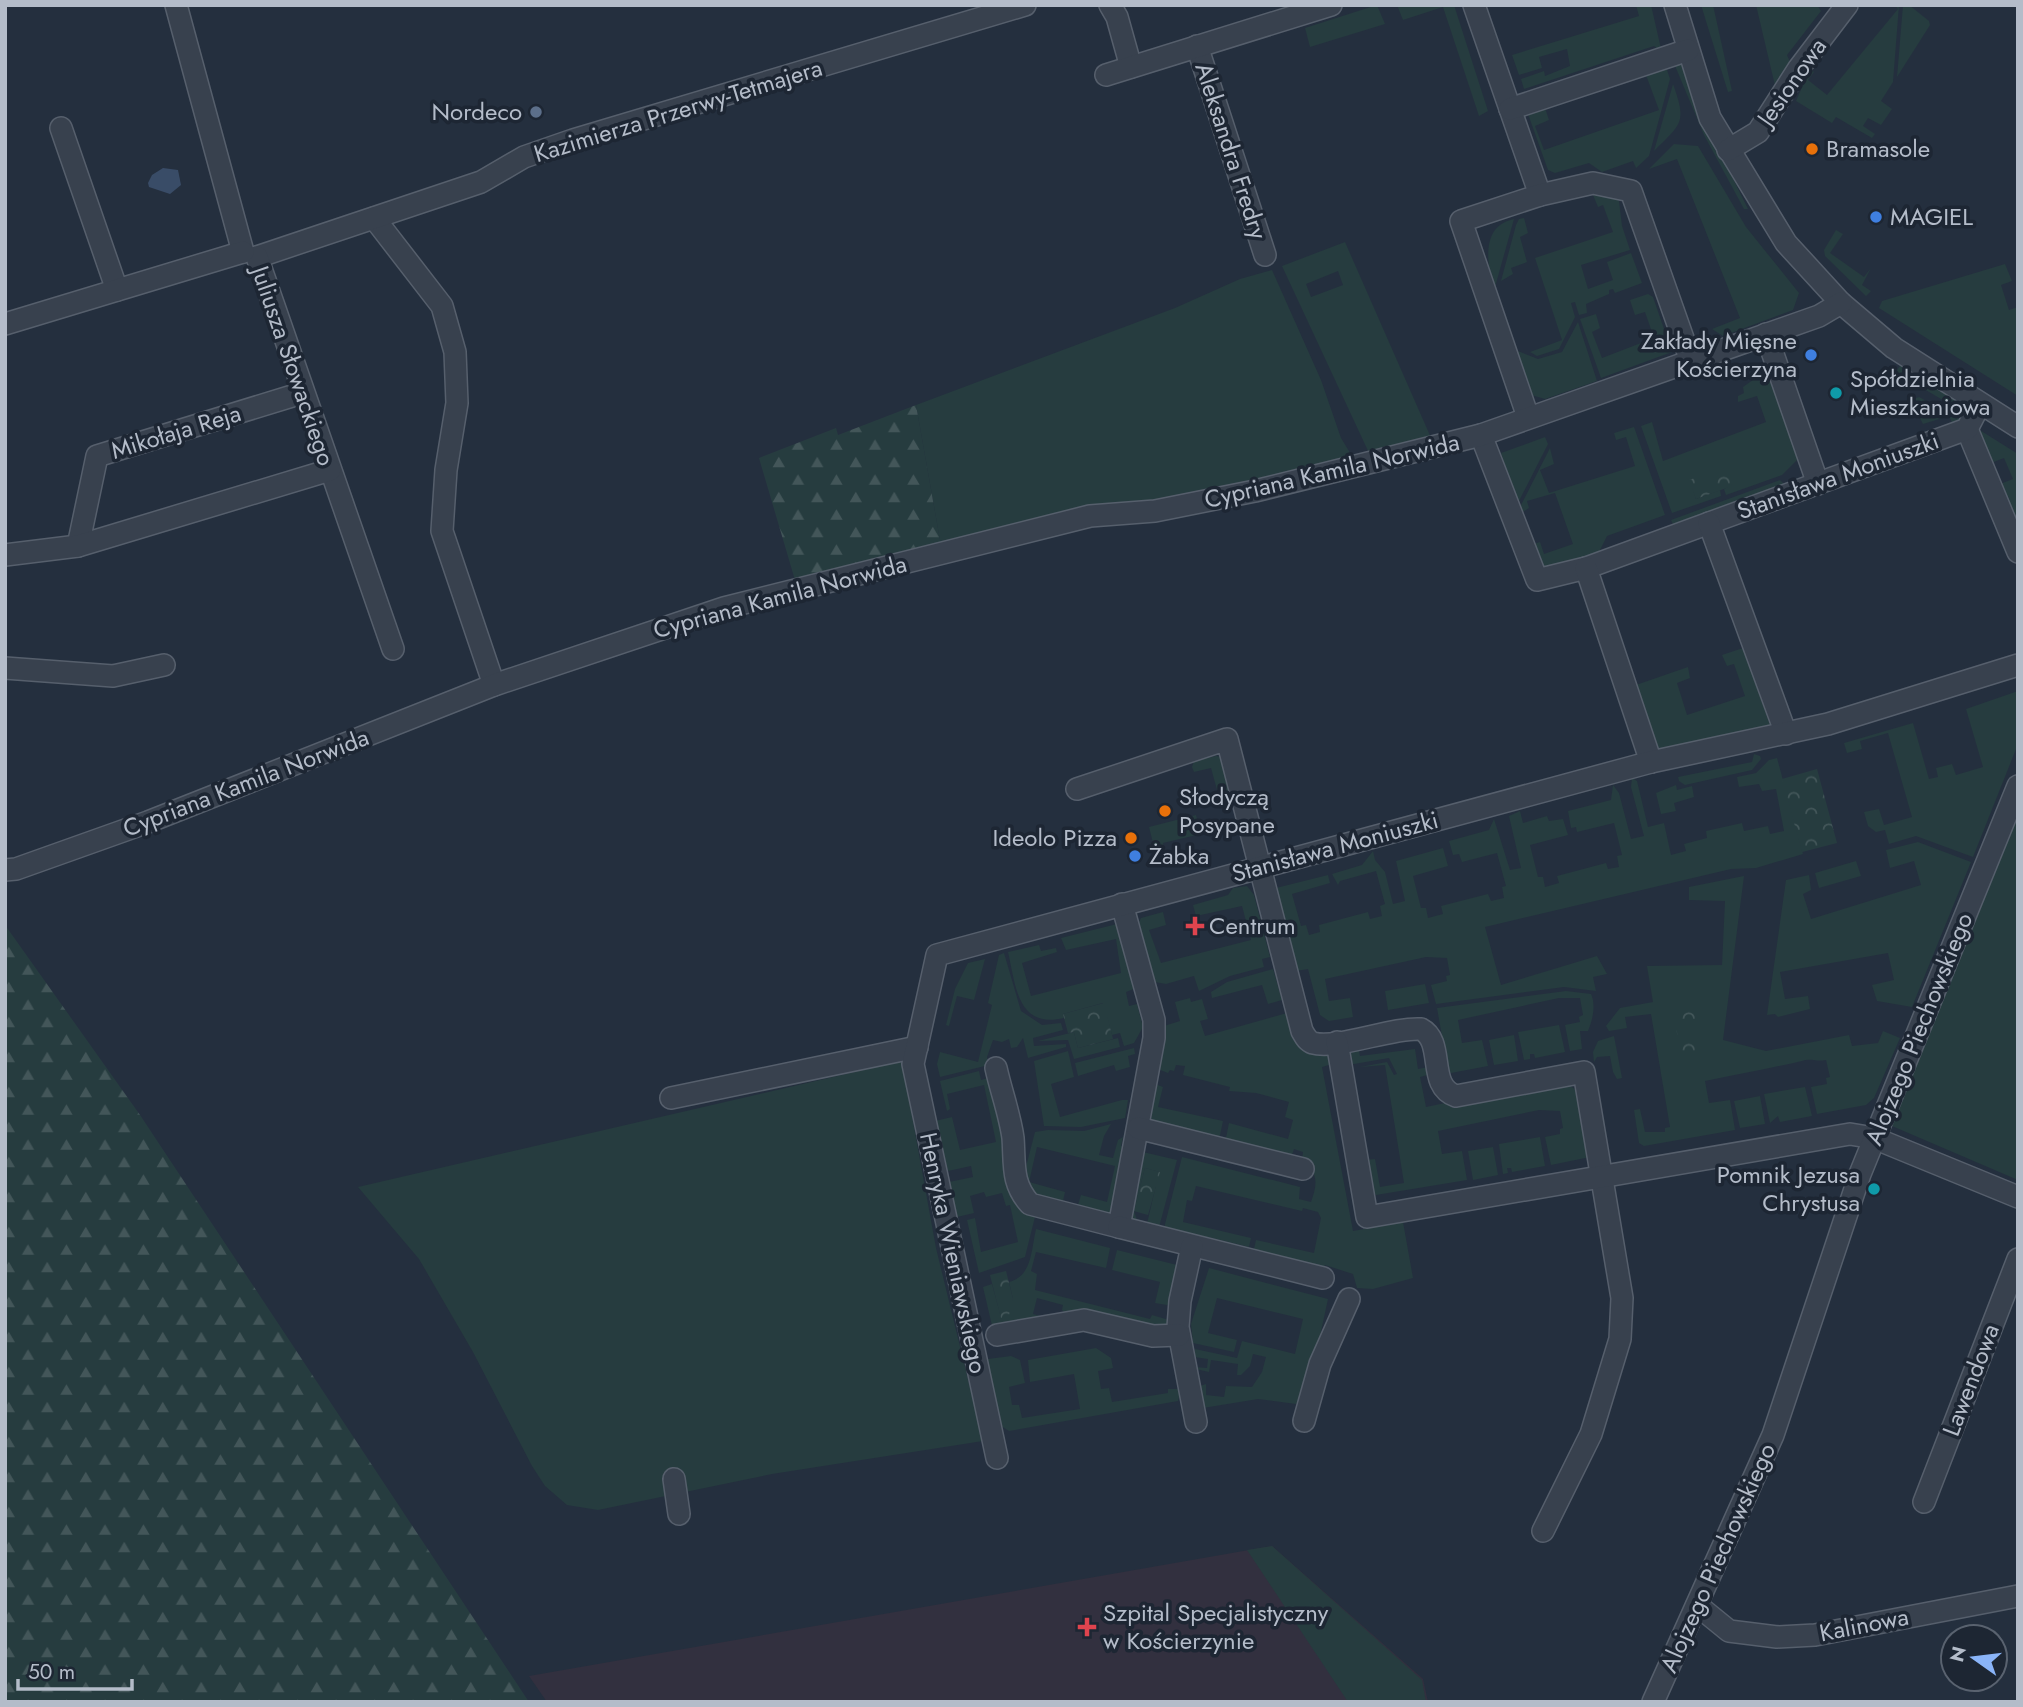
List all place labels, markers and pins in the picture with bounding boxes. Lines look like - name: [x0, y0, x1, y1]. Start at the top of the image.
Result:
- place label: Nordeco: [431, 94, 522, 129]
- marker: Nordeco: [528, 104, 544, 120]
- place label: Bramasole: [1826, 131, 1930, 166]
- marker: Bramasole: [1804, 141, 1820, 157]
- place label: MAGIEL: [1890, 199, 1973, 234]
- marker: MAGIEL: [1868, 209, 1884, 225]
- place label: Zakłady Mięsne Kościerzyna: [1641, 323, 1797, 386]
- marker: Zakłady Mięsne Kościerzyna: [1803, 347, 1819, 363]
- place label: Spółdzielnia Mieszkaniowa: [1850, 361, 1990, 424]
- marker: Spółdzielnia Mieszkaniowa: [1828, 385, 1844, 401]
- place label: Słodyczą Posypane: [1179, 779, 1275, 842]
- marker: Słodyczą Posypane: [1157, 803, 1173, 819]
- place label: Ideolo Pizza: [992, 820, 1117, 855]
- marker: Ideolo Pizza: [1123, 830, 1139, 846]
- place label: Żabka: [1149, 838, 1209, 873]
- marker: Żabka: [1127, 848, 1143, 864]
- place label: Centrum: [1209, 908, 1296, 943]
- marker: Centrum: [1187, 918, 1203, 934]
- place label: Pomnik Jezusa Chrystusa: [1717, 1157, 1860, 1220]
- marker: Pomnik Jezusa Chrystusa: [1866, 1181, 1882, 1197]
- place label: Szpital Specjalistyczny w Kościerzynie: [1103, 1595, 1329, 1658]
- marker: Szpital Specjalistyczny w Kościerzynie: [1077, 1617, 1097, 1637]

